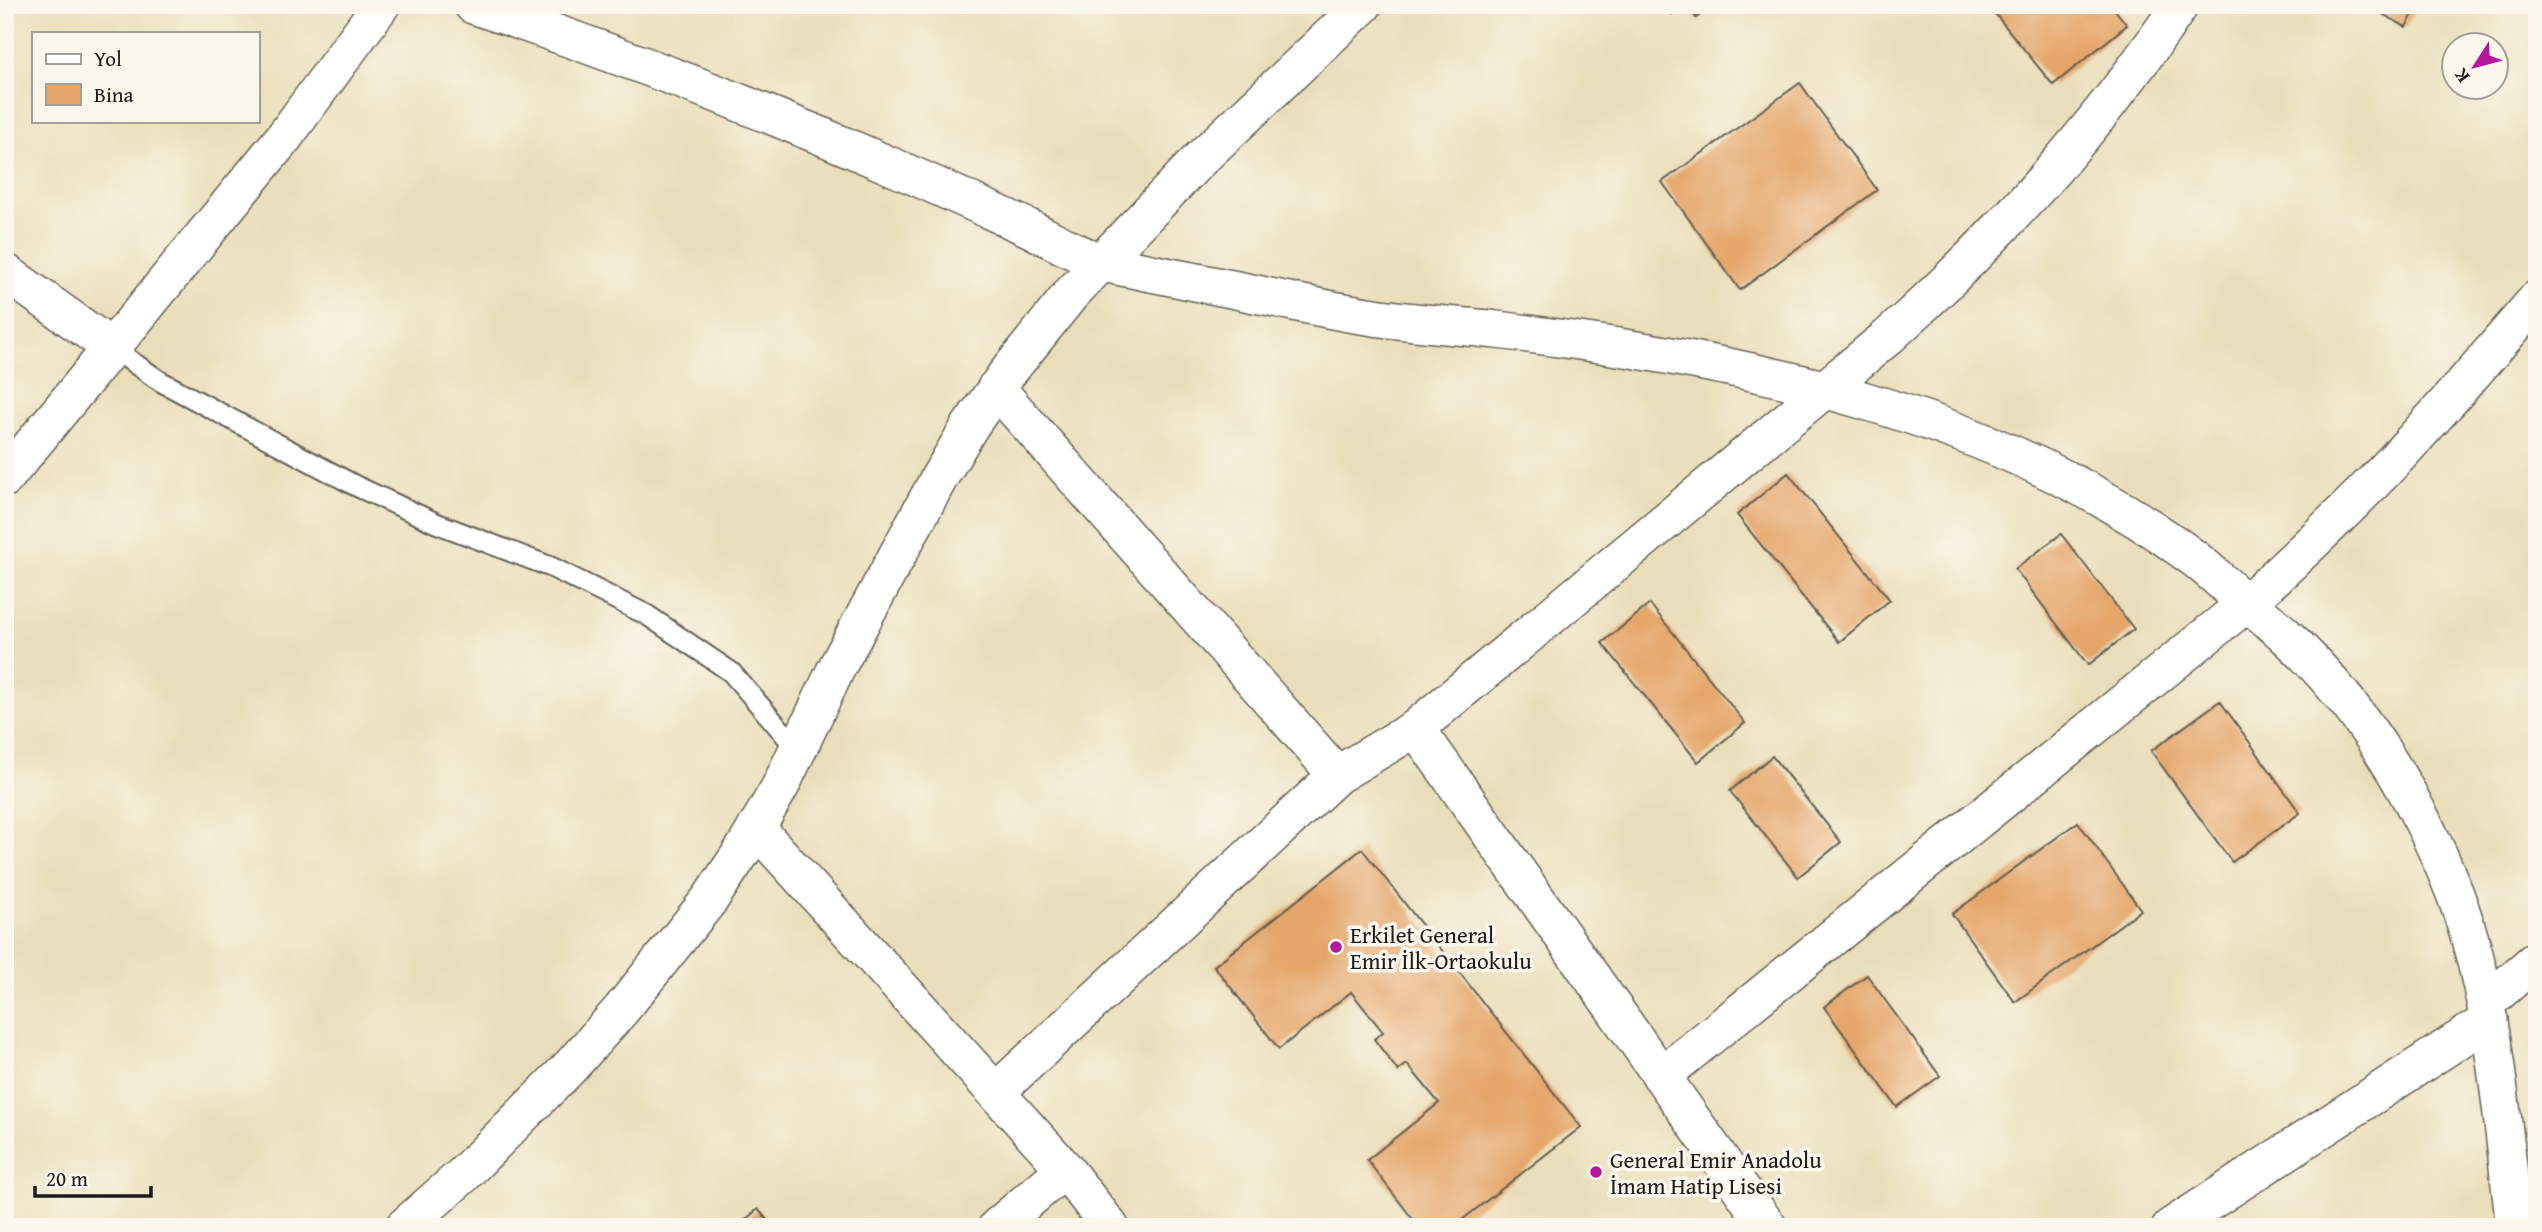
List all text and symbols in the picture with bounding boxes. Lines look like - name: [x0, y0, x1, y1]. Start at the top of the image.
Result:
- legend: [32, 32, 259, 122]
- north arrow: [2440, 32, 2510, 102]
- text: Yol: [94, 43, 122, 74]
- text: K: [2446, 63, 2476, 89]
- text: Bina: [94, 79, 134, 110]
- place label: Erkilet General Emir İlk-Ortaokulu: [1350, 918, 1532, 977]
- marker: Erkilet General Emir İlk-Ortaokulu: [1328, 939, 1344, 955]
- place label: General Emir Anadolu İmam Hatip Lisesi: [1610, 1143, 1822, 1202]
- scale bar: [35, 1155, 150, 1199]
- text: 20 m: [46, 1163, 88, 1194]
- marker: General Emir Anadolu İmam Hatip Lisesi: [1588, 1164, 1604, 1180]

